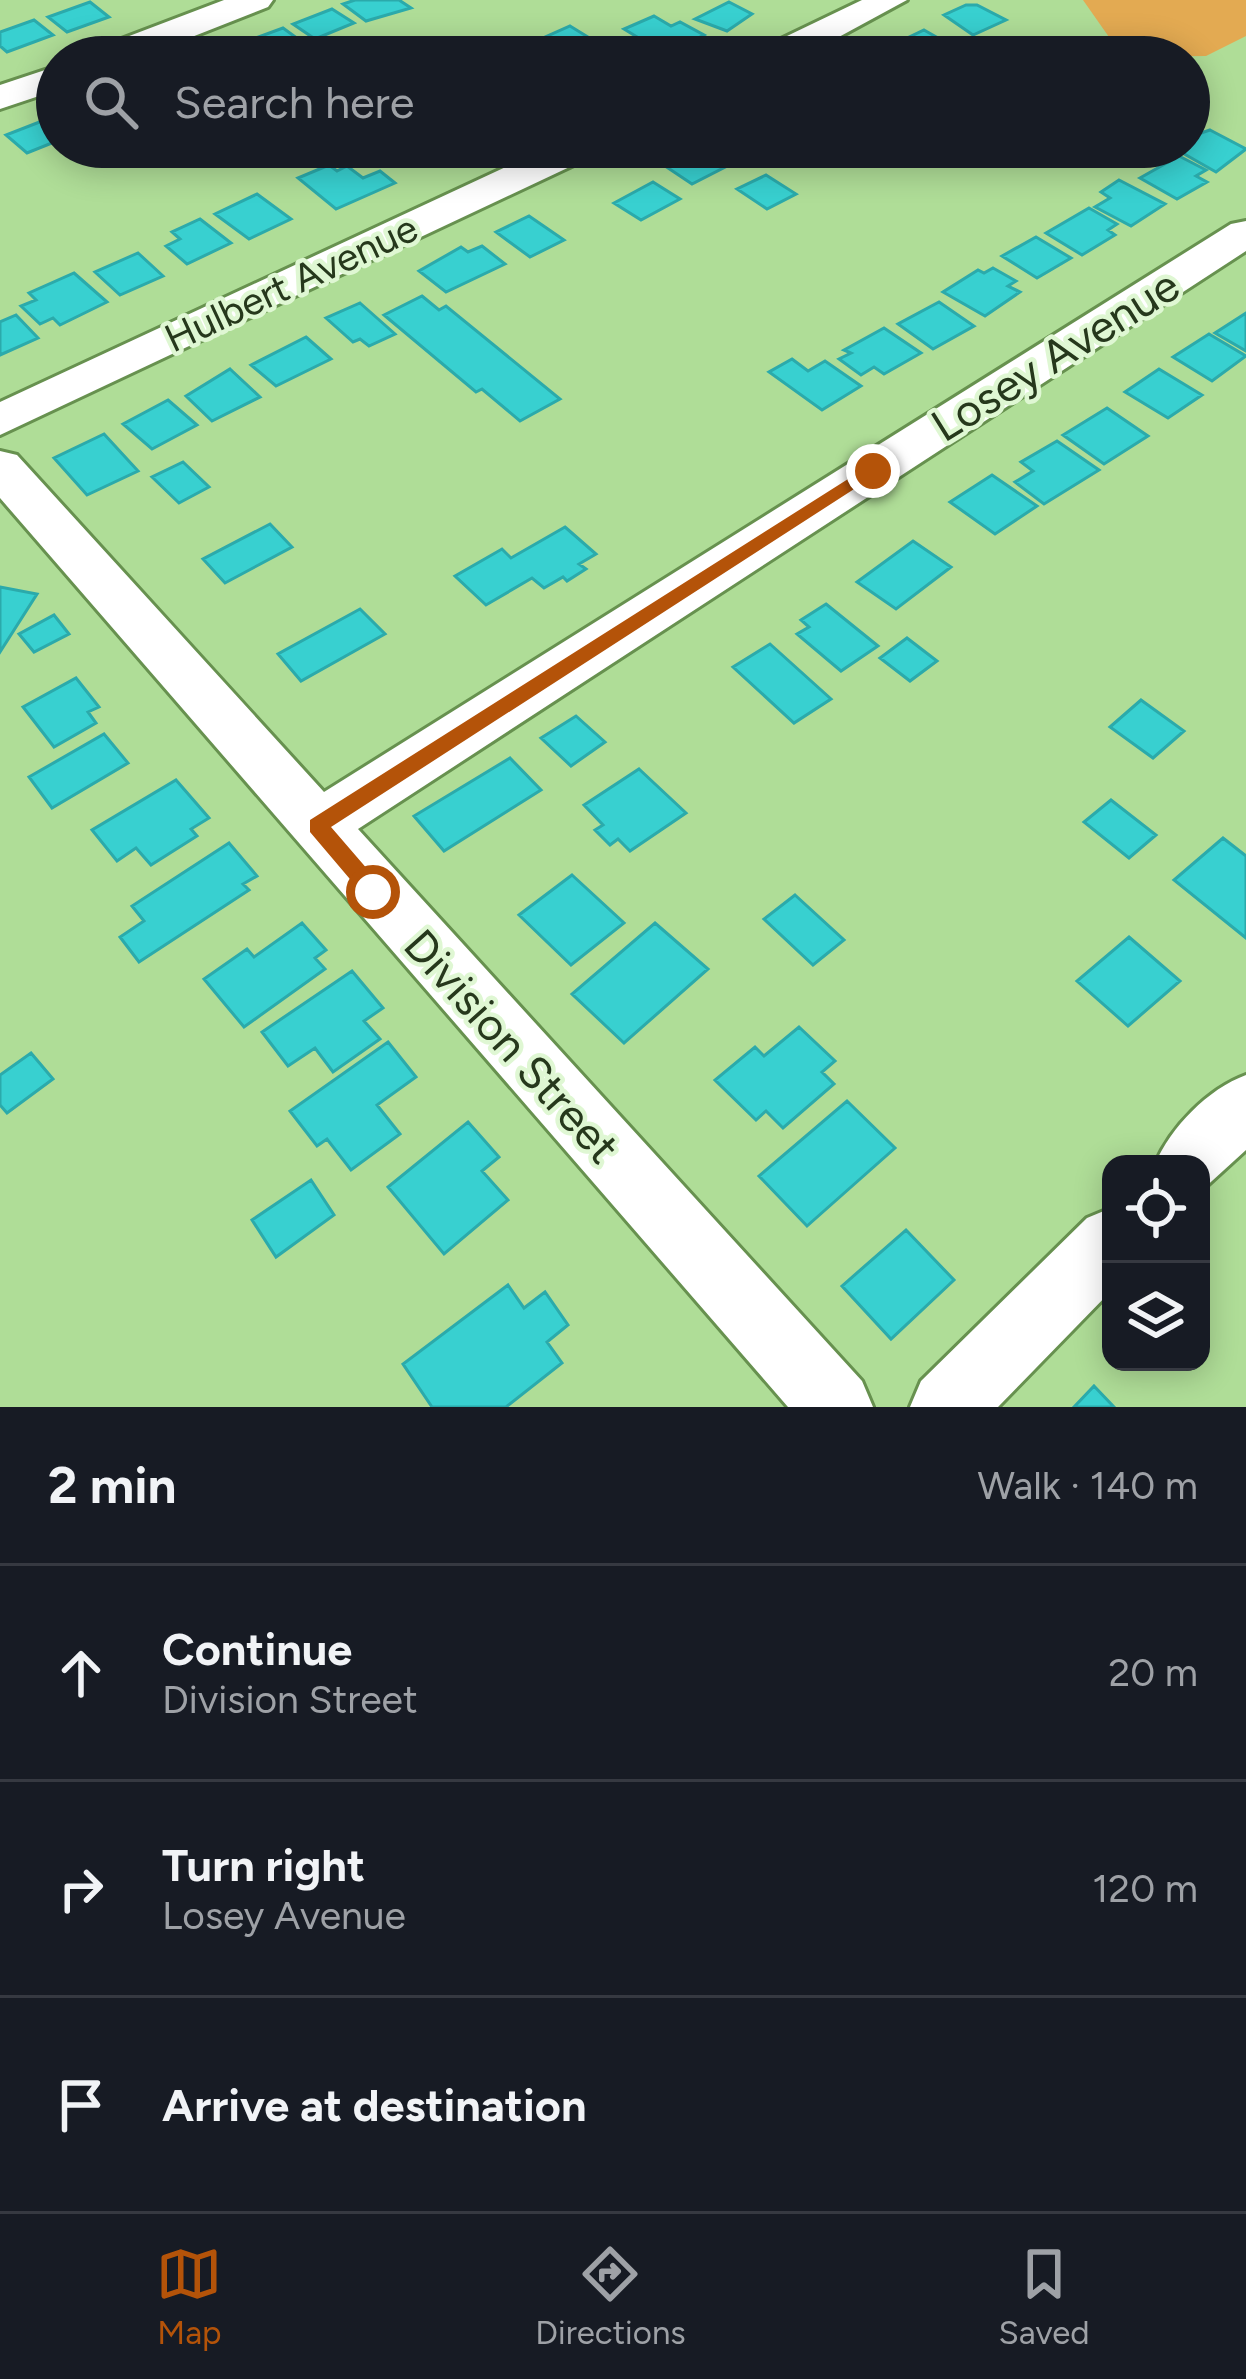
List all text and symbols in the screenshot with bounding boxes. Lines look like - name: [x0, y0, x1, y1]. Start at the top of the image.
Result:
- search box: [36, 36, 1210, 168]
- icon: search: [78, 69, 144, 135]
- text: Search here: [174, 75, 414, 129]
- street label: Hulbert Avenue: [157, 204, 425, 362]
- street label: Losey Avenue: [921, 258, 1189, 452]
- route end: [846, 444, 900, 498]
- route start: [346, 865, 400, 919]
- street label: Division Street: [393, 918, 631, 1174]
- map controls: [1102, 1155, 1210, 1371]
- button: locate: [1102, 1155, 1210, 1263]
- button: layers: [1102, 1263, 1210, 1371]
- text: 2 min: [48, 1455, 176, 1516]
- text: Walk · 140 m: [977, 1462, 1198, 1509]
- text: Continue: [162, 1622, 352, 1676]
- icon: ahead: [48, 1640, 114, 1706]
- text: 20 m: [1108, 1649, 1198, 1696]
- text: Division Street: [162, 1676, 418, 1723]
- text: Turn right: [162, 1838, 365, 1892]
- icon: right: [48, 1856, 114, 1922]
- text: 120 m: [1092, 1865, 1198, 1912]
- text: Losey Avenue: [162, 1892, 406, 1939]
- icon: arrive: [48, 2072, 114, 2138]
- text: Arrive at destination: [162, 2078, 586, 2132]
- tab: Map: [156, 2241, 222, 2352]
- tab: Directions: [535, 2241, 686, 2352]
- tab: Saved: [999, 2241, 1090, 2352]

